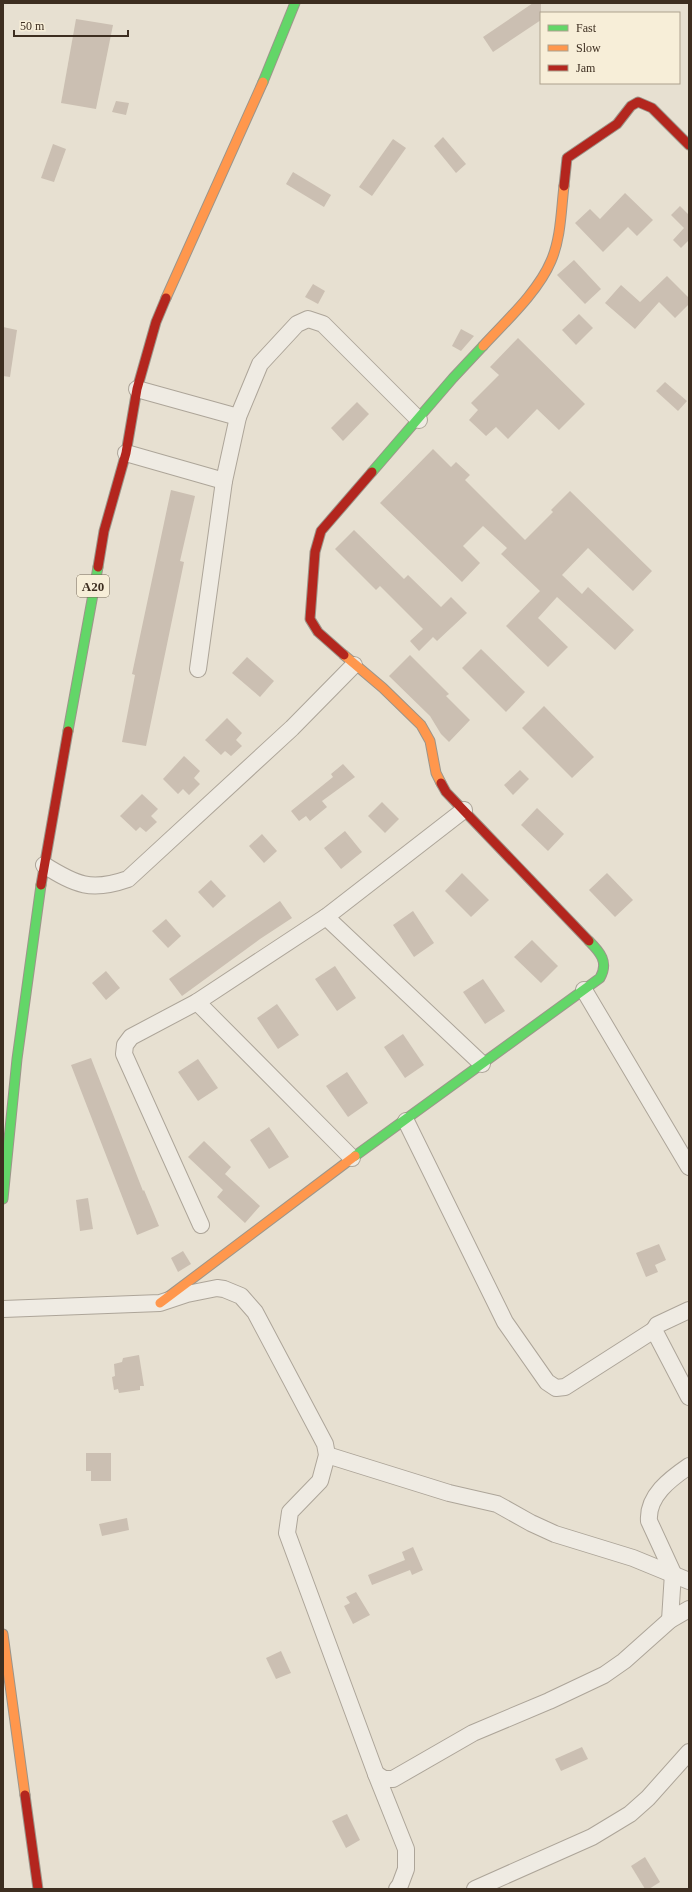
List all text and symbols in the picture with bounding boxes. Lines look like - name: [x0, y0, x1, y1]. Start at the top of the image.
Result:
- scale bar: [14, 12, 128, 38]
- legend: [540, 12, 680, 84]
- text: 50 m: [20, 19, 45, 33]
- text: Fast: [576, 21, 597, 35]
- text: Slow: [576, 41, 601, 55]
- text: Jam: [576, 61, 596, 75]
- road number: A20: [77, 575, 109, 597]

